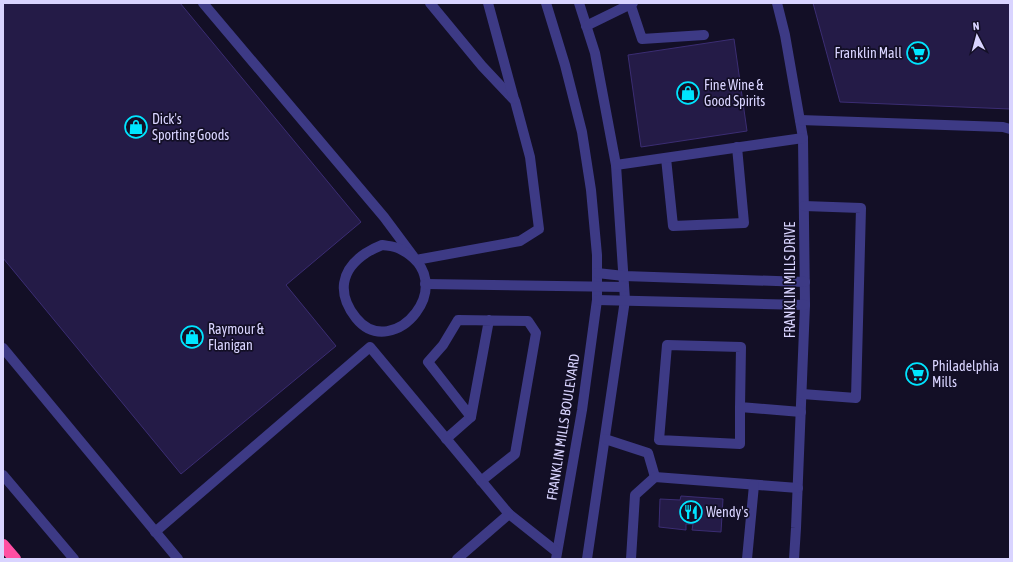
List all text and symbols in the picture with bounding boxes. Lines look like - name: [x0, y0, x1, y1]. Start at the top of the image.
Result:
- north arrow: [957, 16, 997, 56]
- text: N: [972, 20, 980, 32]
- supermarket icon: Franklin Mall: [905, 40, 931, 66]
- place label: Franklin Mall: [834, 45, 902, 61]
- place label: Fine Wine & Good Spirits: [704, 77, 765, 109]
- shop icon: Fine Wine & Good Spirits: [675, 80, 701, 106]
- place label: Dick's Sporting Goods: [152, 111, 229, 143]
- shop icon: Dick's Sporting Goods: [123, 114, 149, 140]
- street label: FRANKLIN MILLS DRIVE: [782, 222, 798, 338]
- place label: Raymour & Flanigan: [208, 321, 265, 353]
- shop icon: Raymour & Flanigan: [179, 324, 205, 350]
- street label: FRANKLIN MILLS BOULEVARD: [544, 352, 583, 501]
- place label: Philadelphia Mills: [932, 358, 999, 390]
- supermarket icon: Philadelphia Mills: [904, 361, 930, 387]
- restaurant icon: Wendy's: [678, 499, 704, 525]
- place label: Wendy's: [706, 504, 749, 520]

